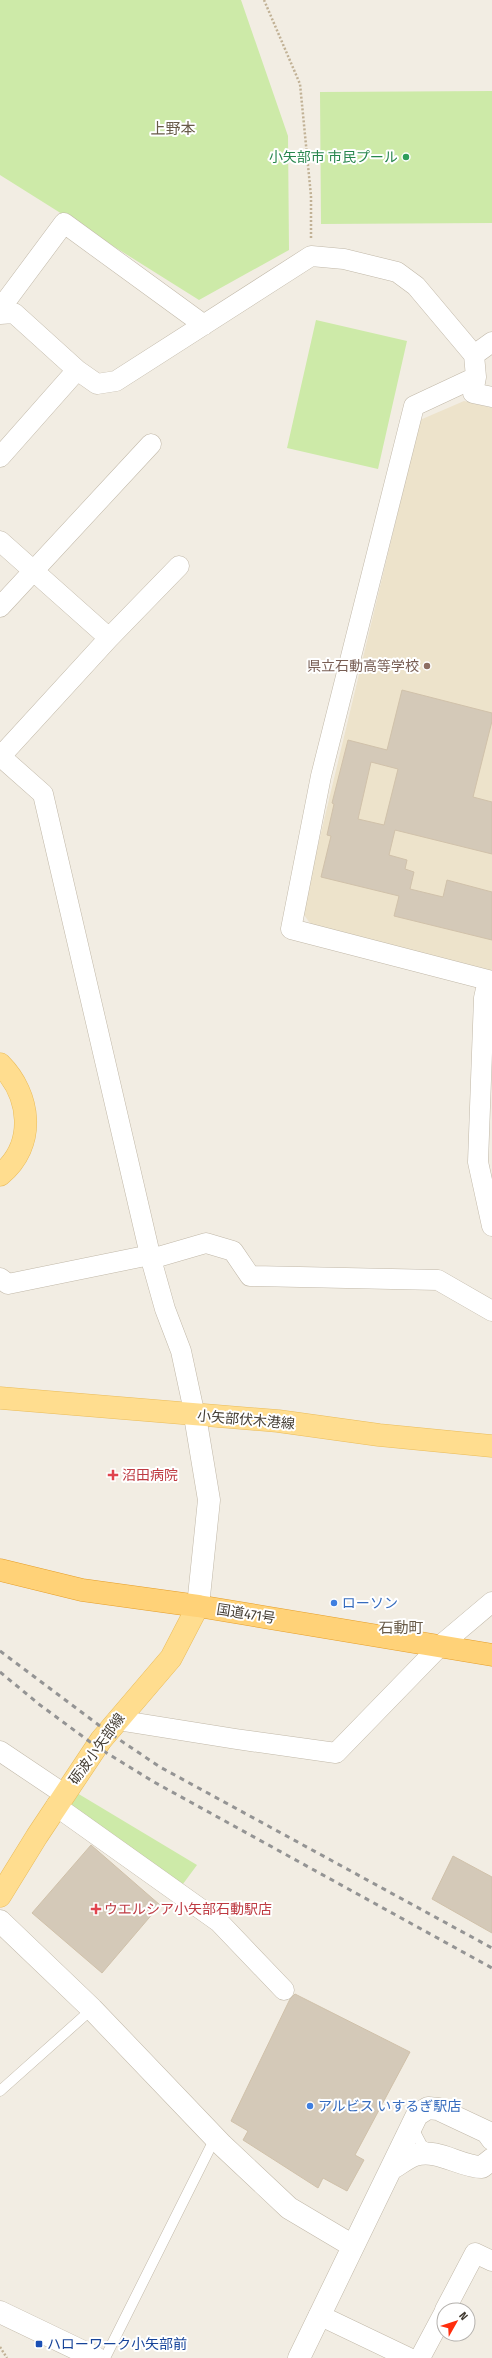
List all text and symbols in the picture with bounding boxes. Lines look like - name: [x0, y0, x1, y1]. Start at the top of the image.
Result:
- district label: 上野本: [150, 120, 196, 138]
- place label: 小矢部市 市民プール: [269, 149, 398, 166]
- marker: 小矢部市 市民プール: [401, 152, 411, 162]
- place label: 県立石動高等学校: [307, 658, 419, 675]
- marker: 県立石動高等学校: [422, 661, 432, 671]
- street label: 小矢部伏木港線: [196, 1407, 296, 1433]
- place label: 沼田病院: [122, 1467, 178, 1484]
- marker: 沼田病院: [107, 1469, 119, 1481]
- place label: ローソン: [342, 1595, 398, 1612]
- marker: ローソン: [329, 1598, 339, 1608]
- street label: 国道471号: [215, 1601, 277, 1627]
- district label: 石動町: [378, 1619, 424, 1637]
- street label: 砺波小矢部線: [65, 1710, 129, 1788]
- place label: ウエルシア小矢部石動駅店: [104, 1901, 272, 1918]
- marker: ウエルシア小矢部石動駅店: [91, 1904, 101, 1914]
- place label: アルビス いするぎ駅店: [318, 2098, 461, 2115]
- marker: アルビス いするぎ駅店: [305, 2101, 315, 2111]
- north arrow: [436, 2302, 476, 2342]
- text: N: [456, 2309, 471, 2323]
- place label: ハローワーク小矢部前: [47, 2336, 187, 2353]
- marker: ハローワーク小矢部前: [34, 2339, 44, 2349]

